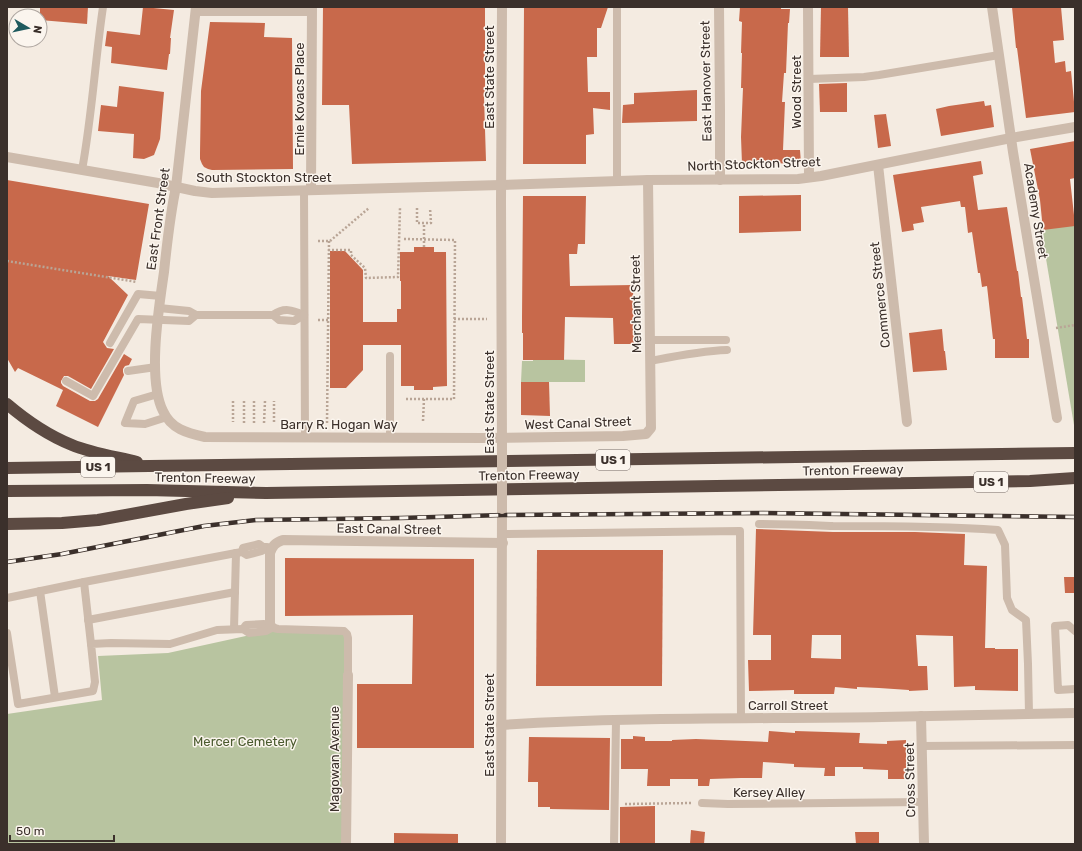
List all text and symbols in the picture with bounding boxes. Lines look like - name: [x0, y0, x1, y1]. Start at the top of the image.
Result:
- north arrow: [8, 8, 48, 48]
- street label: East Hanover Street: [697, 20, 715, 142]
- text: N: [30, 25, 44, 34]
- street label: East State Street: [482, 25, 497, 129]
- street label: Ernie Kovacs Place: [292, 42, 307, 156]
- street label: Wood Street: [789, 55, 804, 129]
- street label: North Stockton Street: [687, 154, 821, 174]
- street label: Academy Street: [1021, 162, 1051, 260]
- street label: East Front Street: [143, 167, 173, 271]
- street label: South Stockton Street: [196, 170, 332, 185]
- street label: Commerce Street: [867, 241, 893, 349]
- street label: Merchant Street: [628, 255, 644, 353]
- street label: East State Street: [482, 350, 497, 454]
- street label: West Canal Street: [524, 414, 632, 432]
- street label: Barry R. Hogan Way: [280, 417, 398, 433]
- road number: US 1: [596, 450, 630, 470]
- road number: US 1: [81, 457, 115, 477]
- street label: Trenton Freeway: [802, 462, 904, 478]
- street label: Trenton Freeway: [478, 467, 580, 483]
- street label: Trenton Freeway: [154, 470, 256, 486]
- road number: US 1: [974, 472, 1008, 492]
- street label: East Canal Street: [336, 521, 442, 537]
- street label: East State Street: [482, 673, 497, 777]
- street label: Carroll Street: [748, 698, 828, 713]
- street label: Magowan Avenue: [327, 706, 343, 812]
- park label: Mercer Cemetery: [193, 734, 297, 749]
- street label: Cross Street: [902, 742, 918, 818]
- street label: Kersey Alley: [733, 785, 805, 800]
- scale bar: [10, 817, 114, 843]
- text: 50 m: [16, 824, 44, 838]

